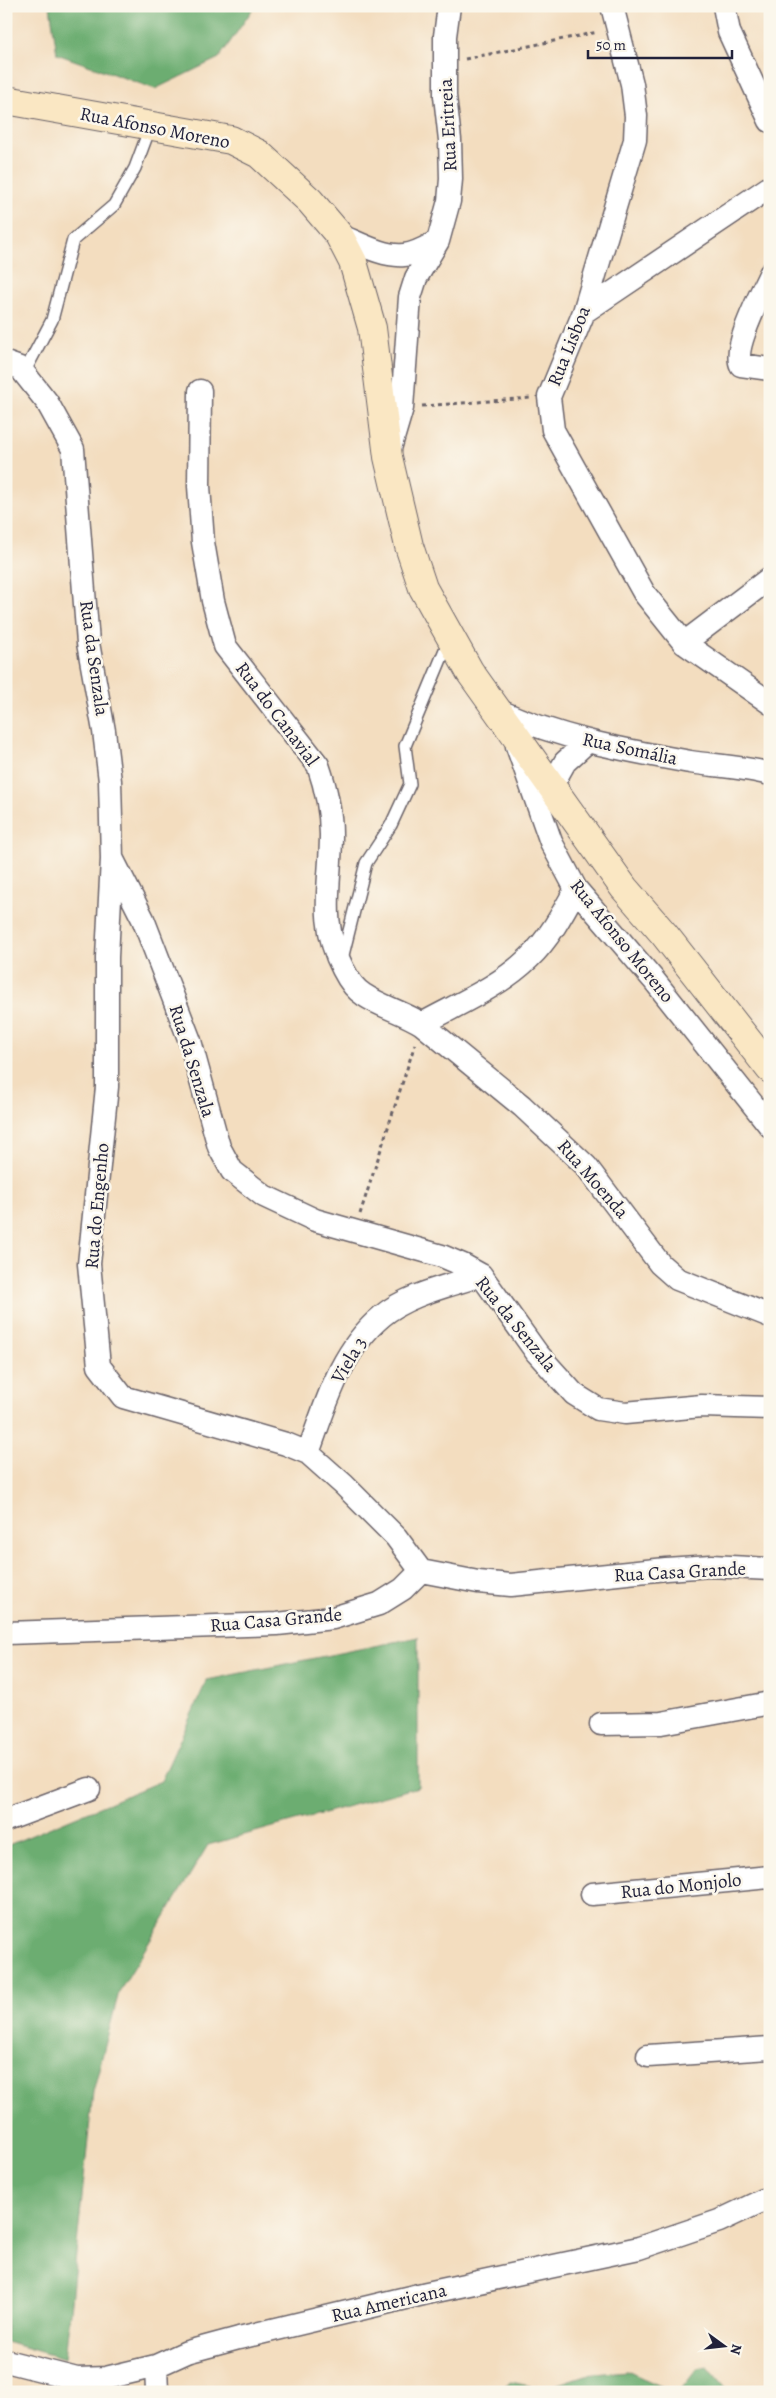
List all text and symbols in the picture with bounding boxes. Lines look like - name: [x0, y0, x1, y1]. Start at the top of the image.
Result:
- scale bar: [588, 28, 732, 60]
- text: 50 m: [596, 35, 626, 55]
- street label: Rua Eritreia: [433, 78, 463, 172]
- street label: Rua Afonso Moreno: [78, 101, 232, 155]
- street label: Rua Lisboa: [541, 302, 597, 390]
- street label: Rua da Senzala: [73, 599, 115, 718]
- street label: Rua do Canavial: [229, 657, 325, 772]
- street label: Rua Somália: [580, 726, 680, 772]
- street label: Rua Afonso Moreno: [564, 874, 680, 1008]
- street label: Rua da Senzala: [163, 1002, 221, 1121]
- street label: Rua Moenda: [551, 1134, 635, 1224]
- street label: Rua do Engenho: [79, 1142, 115, 1270]
- street label: Rua da Senzala: [469, 1271, 563, 1378]
- street label: Viela 3: [325, 1332, 373, 1389]
- street label: Rua Casa Grande: [613, 1556, 747, 1588]
- street label: Rua Casa Grande: [209, 1601, 343, 1639]
- street label: Rua do Monjolo: [619, 1867, 743, 1905]
- street label: Rua Americana: [329, 2277, 449, 2329]
- north arrow: [698, 2320, 748, 2370]
- text: N: [726, 2342, 747, 2357]

